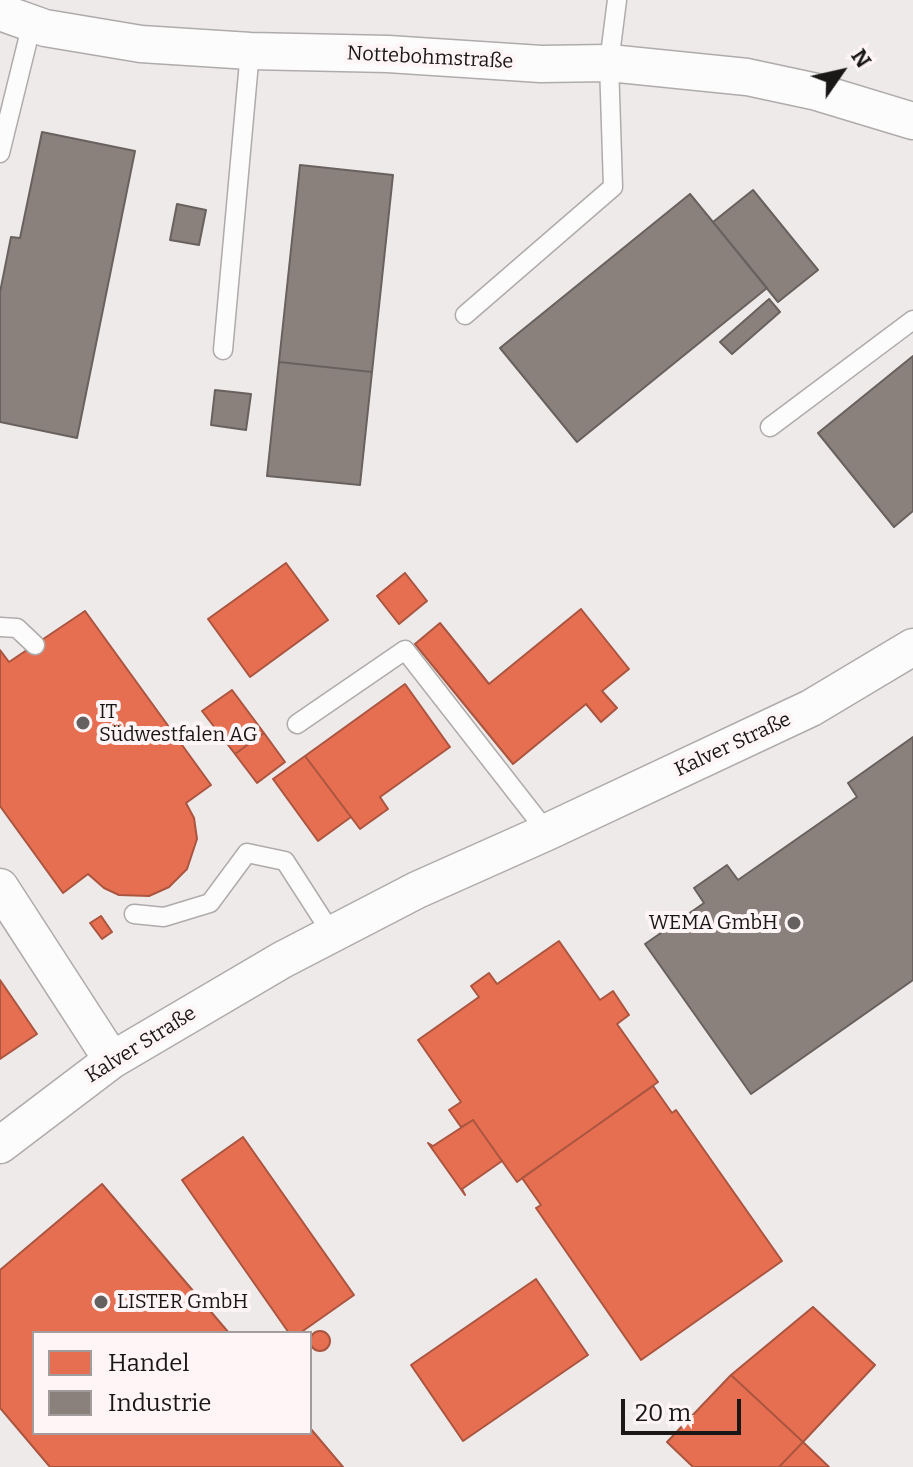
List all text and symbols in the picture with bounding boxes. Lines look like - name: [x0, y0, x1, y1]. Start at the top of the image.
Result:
- north arrow: [801, 32, 881, 112]
- street label: Nottebohmstraße: [346, 42, 514, 74]
- text: N: [845, 44, 877, 73]
- place label: IT Südwestfalen AG: [99, 700, 257, 747]
- street label: Kalver Straße: [671, 708, 795, 782]
- marker: IT Südwestfalen AG: [74, 714, 92, 732]
- place label: WEMA GmbH: [649, 911, 778, 935]
- marker: WEMA GmbH: [785, 914, 803, 932]
- street label: Kalver Straße: [81, 1002, 201, 1088]
- place label: LISTER GmbH: [117, 1290, 248, 1314]
- marker: LISTER GmbH: [92, 1293, 110, 1311]
- legend: [32, 1331, 312, 1435]
- text: Handel: [108, 1349, 189, 1377]
- scale bar: [625, 1383, 745, 1433]
- text: Industrie: [108, 1389, 211, 1417]
- text: 20 m: [635, 1399, 691, 1427]

